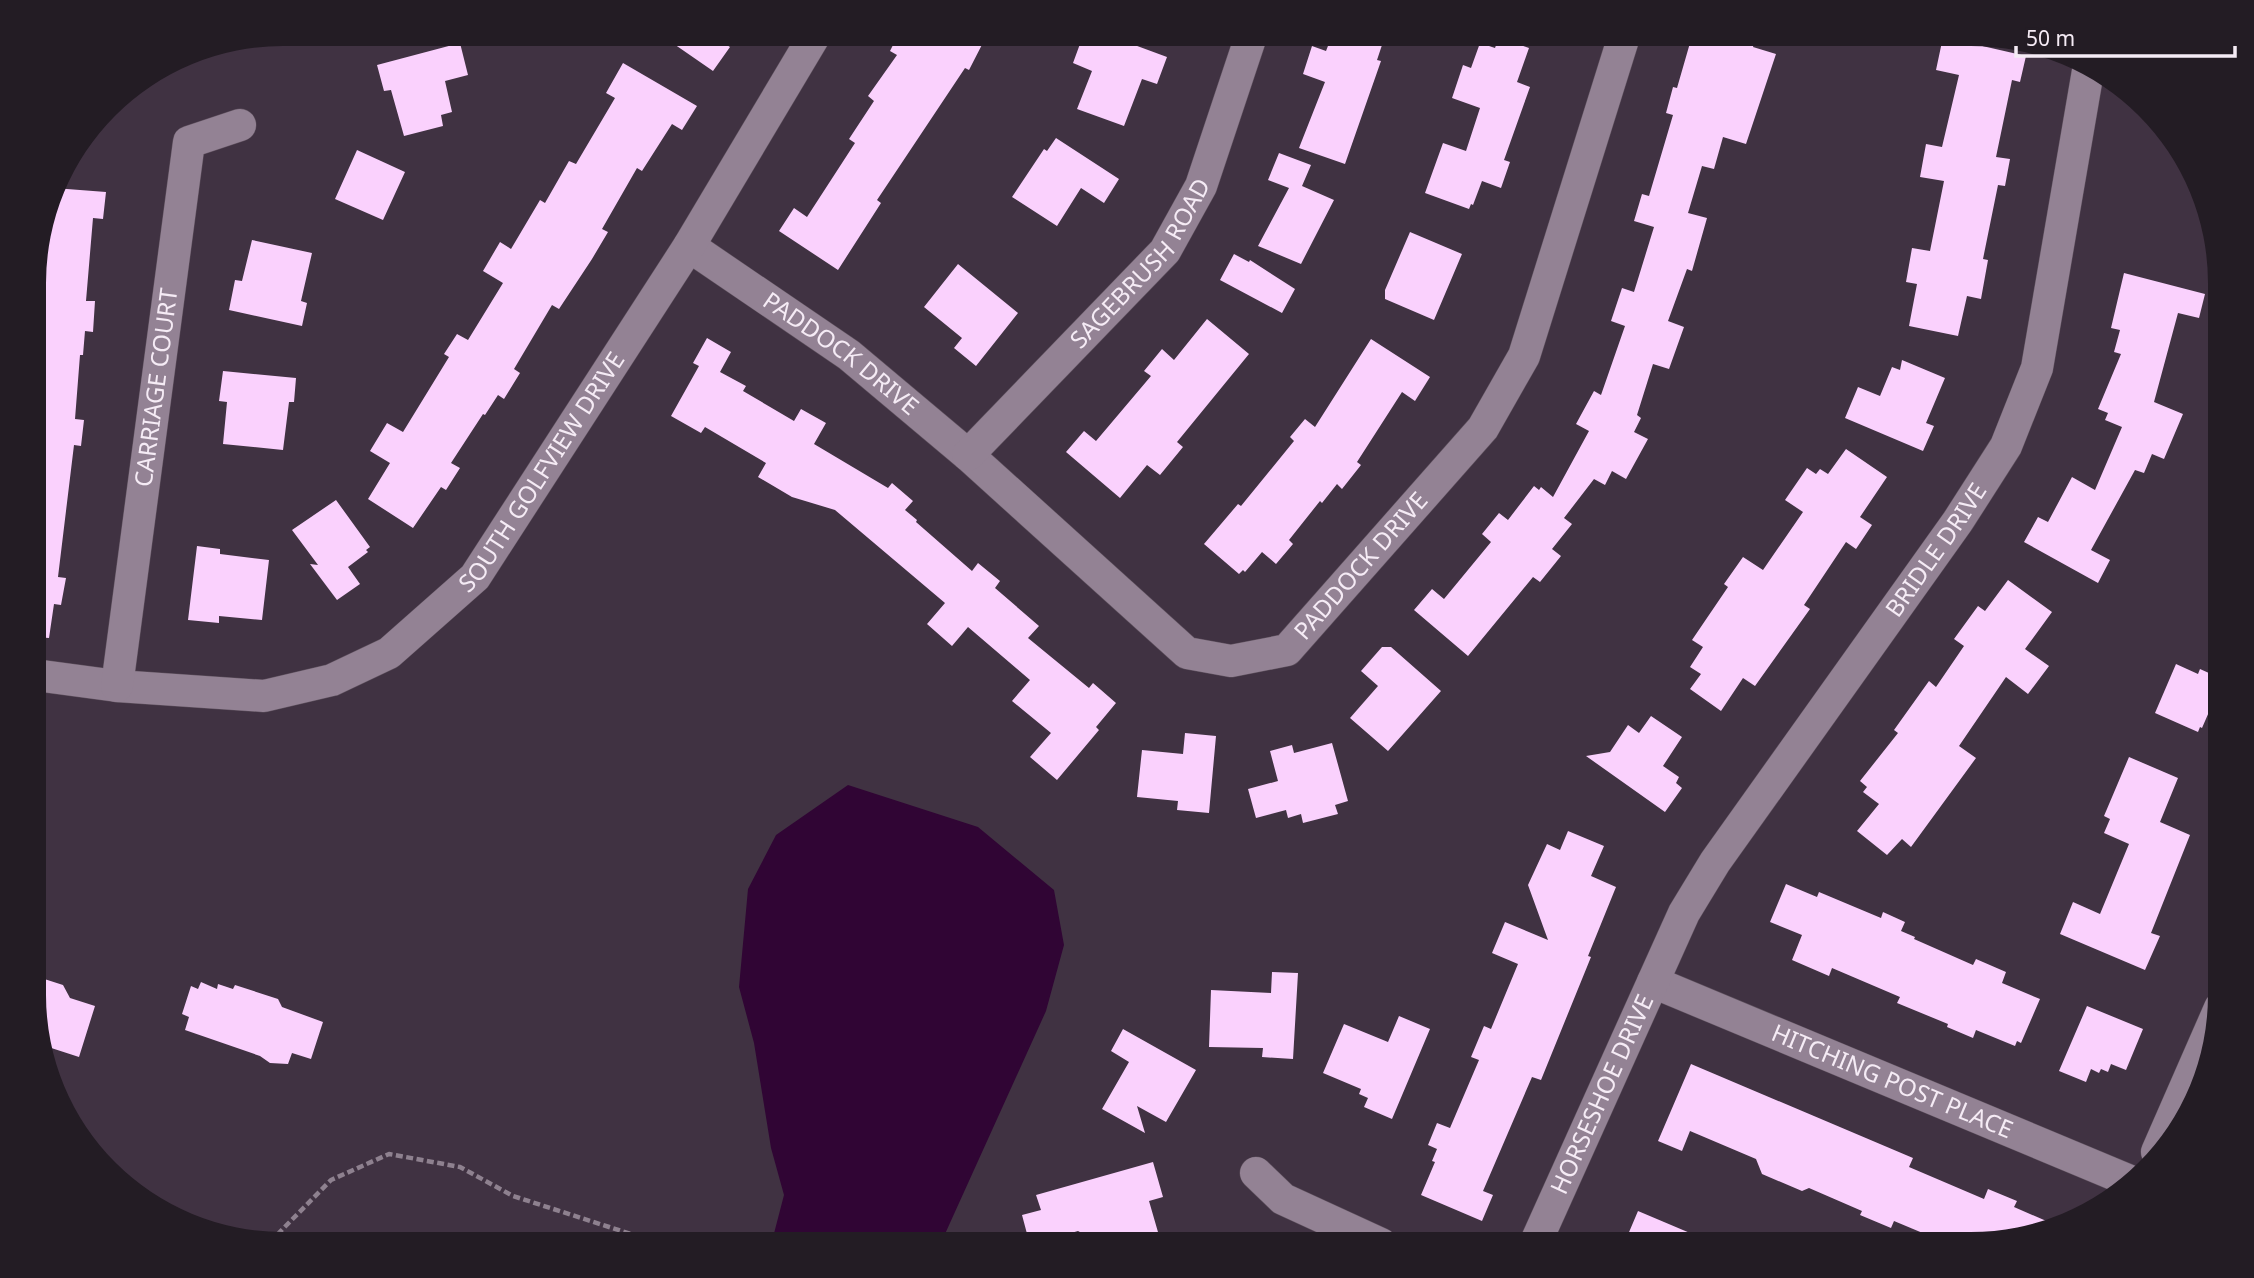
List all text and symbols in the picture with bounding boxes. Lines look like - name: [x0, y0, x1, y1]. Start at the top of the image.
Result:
- scale bar: [2016, 14, 2235, 58]
- text: 50 m: [2026, 24, 2075, 52]
- street label: SAGEBRUSH ROAD: [1062, 172, 1217, 355]
- street label: PADDOCK DRIVE: [757, 283, 926, 422]
- street label: CARRIAGE COURT: [126, 286, 185, 489]
- street label: SOUTH GOLFVIEW DRIVE: [451, 345, 631, 599]
- street label: BRIDLE DRIVE: [1877, 476, 1993, 623]
- street label: PADDOCK DRIVE: [1286, 484, 1434, 646]
- street label: HORSESHOE DRIVE: [1542, 989, 1660, 1199]
- street label: HITCHING POST PLACE: [1767, 1015, 2018, 1145]

